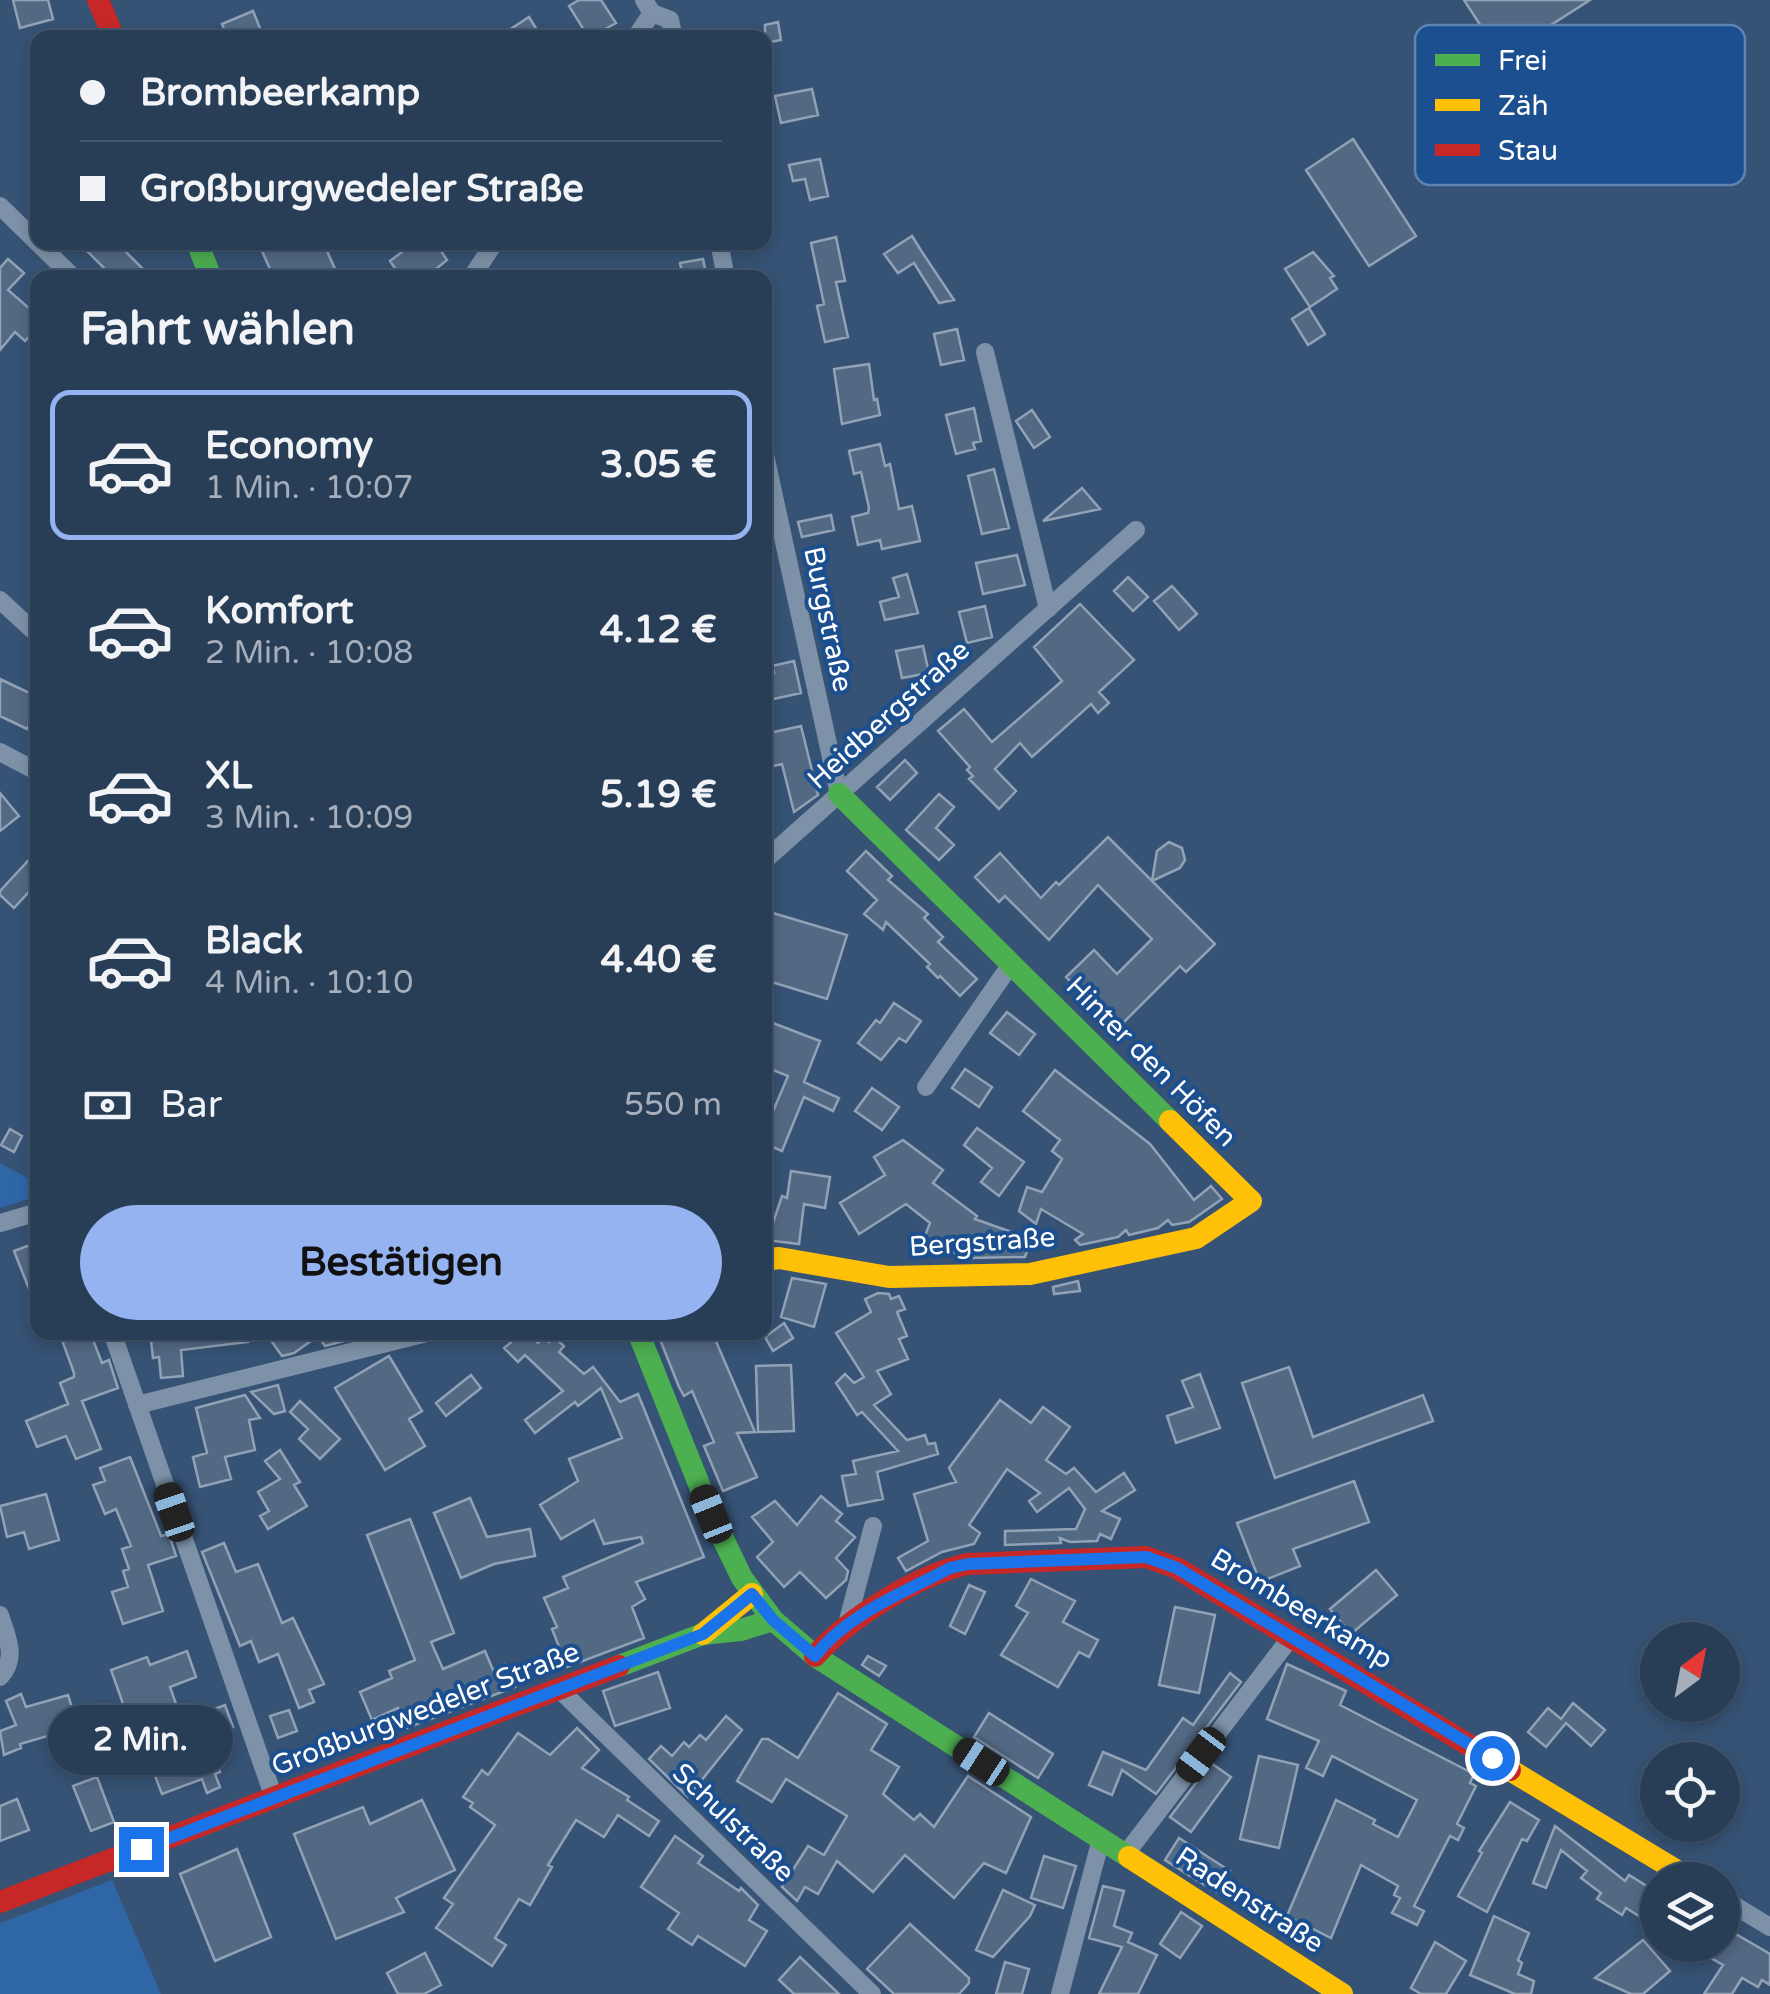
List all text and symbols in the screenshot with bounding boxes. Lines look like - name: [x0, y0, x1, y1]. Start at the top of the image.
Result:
- legend: [1415, 25, 1745, 185]
- text: Frei: [1498, 44, 1547, 78]
- text: Brombeerkamp: [140, 70, 420, 116]
- text: Zäh: [1498, 89, 1549, 123]
- text: Stau: [1498, 134, 1558, 168]
- text: Großburgwedeler Straße: [140, 166, 584, 212]
- text: Fahrt wählen: [80, 303, 355, 357]
- icon: car: [85, 420, 175, 510]
- text: Economy: [205, 423, 373, 469]
- text: 3.05 €: [600, 442, 717, 488]
- text: 1 Min. · 10:07: [205, 469, 413, 507]
- street label: Burgstraße: [796, 543, 860, 695]
- icon: car: [85, 585, 175, 675]
- text: Komfort: [205, 588, 354, 634]
- text: 4.12 €: [600, 607, 717, 653]
- street label: Heidbergstraße: [801, 633, 977, 796]
- text: 2 Min. · 10:08: [205, 634, 413, 672]
- icon: car: [85, 750, 175, 840]
- text: XL: [205, 753, 252, 799]
- text: 5.19 €: [600, 772, 717, 818]
- text: 3 Min. · 10:09: [205, 799, 413, 837]
- icon: car: [85, 915, 175, 1005]
- text: Black: [205, 918, 303, 964]
- text: 4.40 €: [600, 937, 717, 983]
- text: 4 Min. · 10:10: [205, 964, 413, 1002]
- street label: Hinter den Höfen: [1059, 969, 1244, 1154]
- icon: cash: [80, 1078, 135, 1133]
- text: Bar: [160, 1082, 222, 1128]
- text: 550 m: [624, 1086, 722, 1124]
- button: Bestätigen: [80, 1205, 722, 1320]
- street label: Bergstraße: [908, 1220, 1056, 1264]
- car: [150, 1479, 198, 1545]
- car: [686, 1481, 736, 1547]
- street label: Brombeerkamp: [1204, 1541, 1399, 1677]
- north arrow: [1640, 1622, 1740, 1722]
- map controls: [1640, 1622, 1740, 1962]
- street label: Großburgwedeler Straße: [267, 1634, 584, 1783]
- callout: 2 Min.: [48, 1704, 234, 1774]
- text: 2 Min.: [93, 1721, 188, 1759]
- car: [1171, 1722, 1231, 1788]
- car: [948, 1733, 1014, 1791]
- route start: [1470, 1736, 1515, 1781]
- button: locate: [1640, 1742, 1740, 1842]
- street label: Schulstraße: [665, 1756, 801, 1889]
- route end: [119, 1827, 164, 1872]
- street label: Radenstraße: [1169, 1839, 1330, 1960]
- button: layers: [1640, 1862, 1740, 1962]

